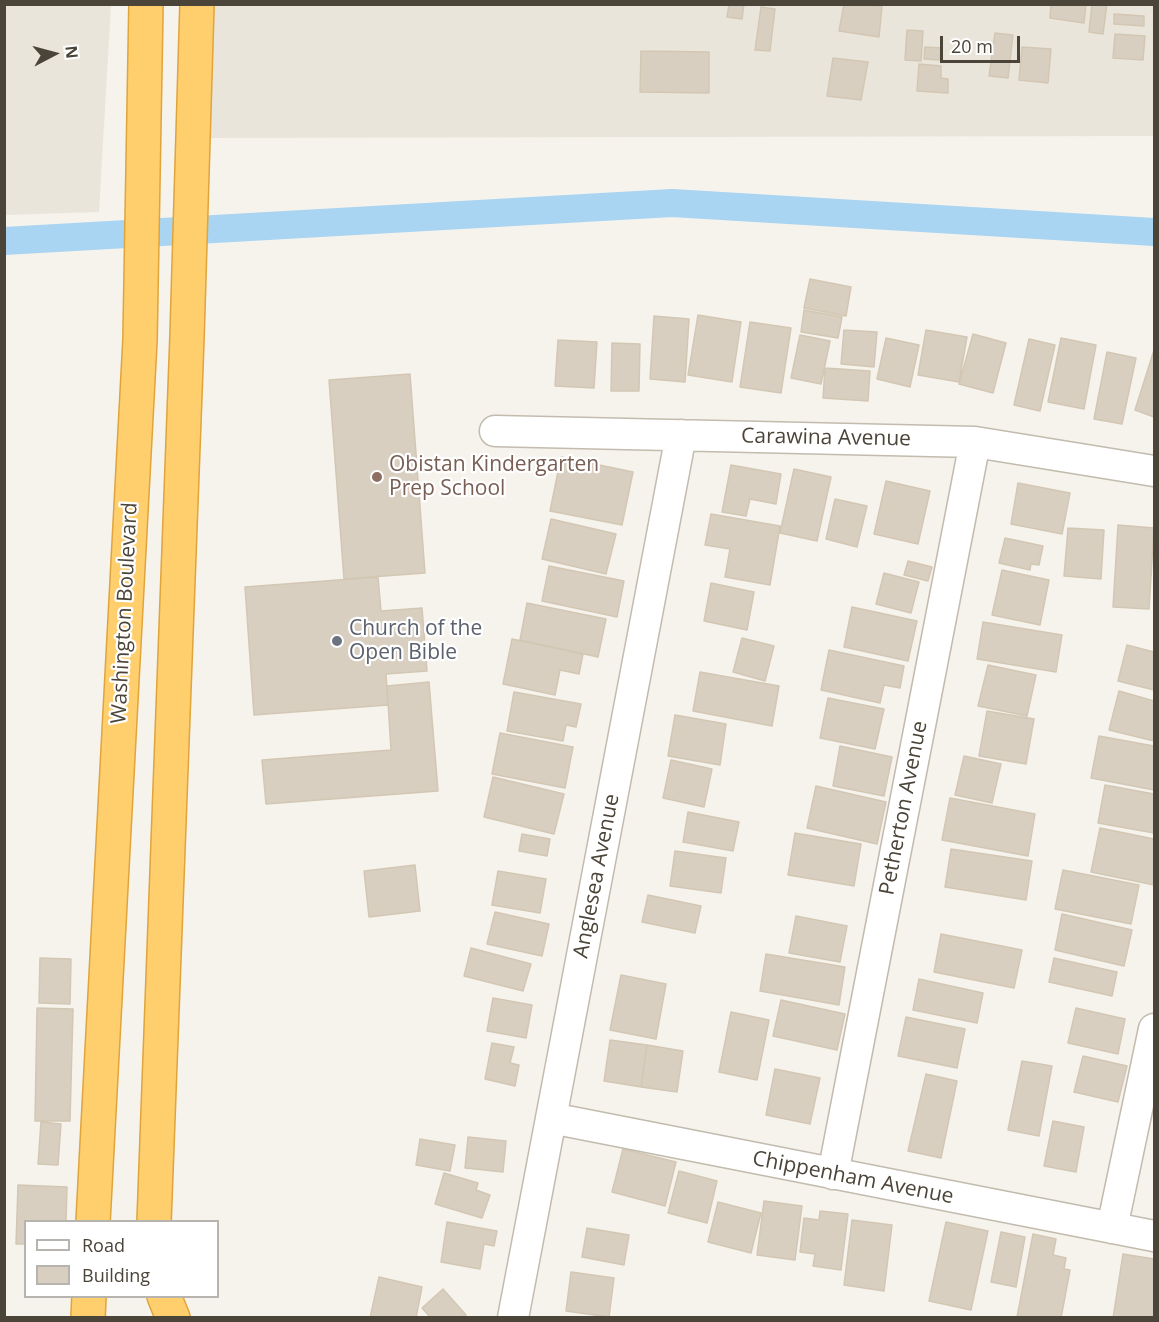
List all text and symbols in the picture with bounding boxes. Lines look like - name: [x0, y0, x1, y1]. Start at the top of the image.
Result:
- north arrow: [24, 24, 84, 84]
- scale bar: [943, 24, 1022, 62]
- text: 20 m: [951, 34, 993, 58]
- text: N: [60, 44, 84, 60]
- street label: Carawina Avenue: [741, 424, 911, 452]
- place label: Obistan Kindergarten Prep School: [389, 452, 599, 502]
- marker: Obistan Kindergarten Prep School: [370, 470, 384, 484]
- street label: Washington Boulevard: [107, 502, 143, 724]
- place label: Church of the Open Bible: [349, 616, 482, 666]
- marker: Church of the Open Bible: [330, 634, 344, 648]
- street label: Petherton Avenue: [875, 719, 933, 897]
- street label: Anglesea Avenue: [569, 792, 625, 960]
- street label: Chippenham Avenue: [750, 1146, 956, 1210]
- legend: [24, 1220, 219, 1298]
- text: Road: [82, 1233, 125, 1257]
- text: Building: [82, 1263, 150, 1287]

